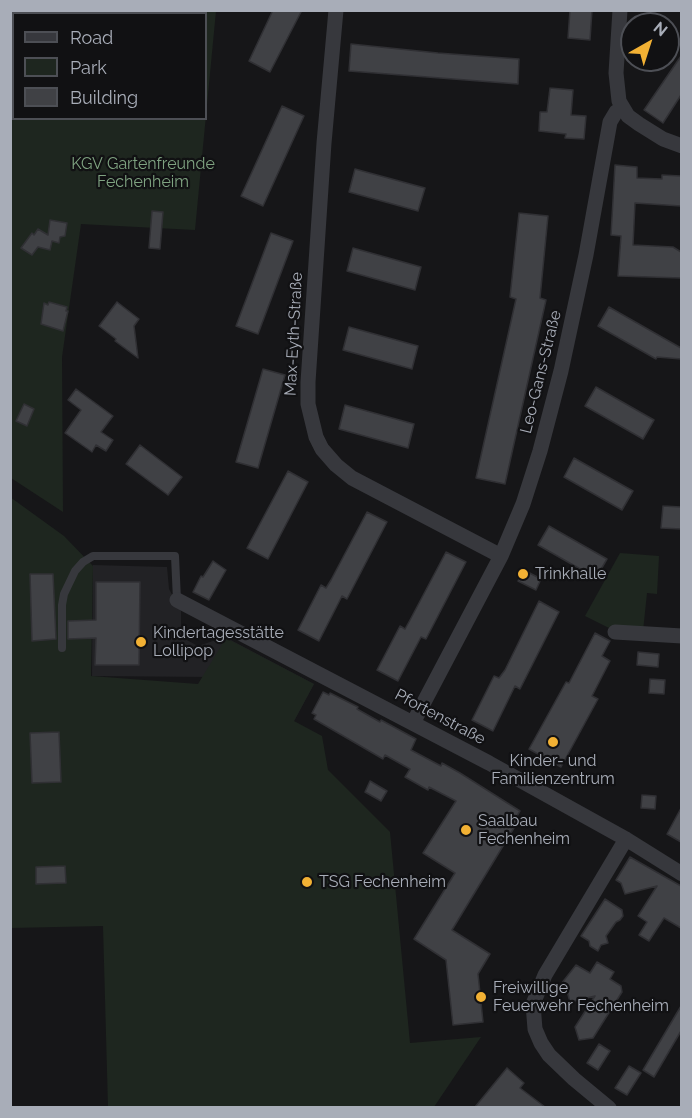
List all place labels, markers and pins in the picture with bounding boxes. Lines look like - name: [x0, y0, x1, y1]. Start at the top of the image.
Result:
- place label: Trinkhalle: [535, 564, 606, 584]
- marker: Trinkhalle: [516, 567, 530, 581]
- place label: Kindertagesstätte Lollipop: [153, 623, 284, 661]
- marker: Kindertagesstätte Lollipop: [134, 635, 148, 649]
- marker: Kinder- und Familienzentrum: [546, 735, 560, 749]
- place label: Kinder- und Familienzentrum: [491, 751, 615, 789]
- place label: Saalbau Fechenheim: [478, 811, 570, 849]
- marker: Saalbau Fechenheim: [459, 823, 473, 837]
- place label: TSG Fechenheim: [319, 872, 446, 892]
- marker: TSG Fechenheim: [300, 875, 314, 889]
- place label: Freiwillige Feuerwehr Fechenheim: [493, 978, 669, 1016]
- marker: Freiwillige Feuerwehr Fechenheim: [474, 990, 488, 1004]

